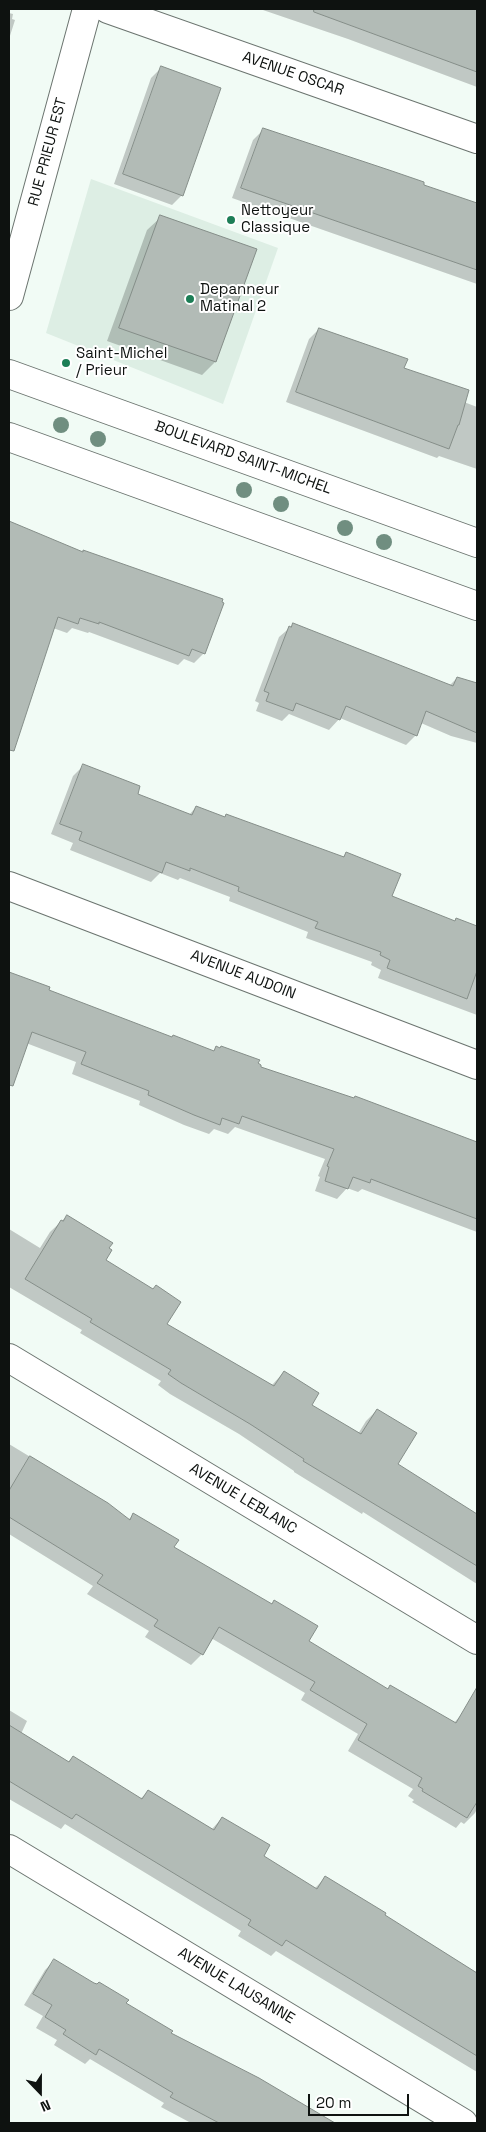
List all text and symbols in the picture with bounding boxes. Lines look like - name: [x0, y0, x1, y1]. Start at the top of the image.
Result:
- street label: AVENUE OSCAR: [240, 48, 346, 100]
- street label: RUE PRIEUR EST: [25, 96, 71, 208]
- place label: Nettoyeur Classique: [241, 202, 314, 237]
- marker: Nettoyeur Classique: [225, 214, 237, 226]
- place label: Depanneur Matinal 2: [200, 281, 279, 316]
- marker: Depanneur Matinal 2: [184, 293, 196, 305]
- place label: Saint-Michel / Prieur: [76, 345, 167, 380]
- marker: Saint-Michel / Prieur: [60, 357, 72, 369]
- street label: BOULEVARD SAINT-MICHEL: [152, 418, 334, 498]
- street label: AVENUE AUDOIN: [188, 947, 298, 1003]
- street label: AVENUE LEBLANC: [186, 1460, 300, 1538]
- street label: AVENUE LAUSANNE: [174, 1944, 298, 2028]
- north arrow: [15, 2067, 65, 2117]
- scale bar: [311, 2084, 412, 2116]
- text: 20 m: [316, 2093, 351, 2112]
- text: N: [38, 2096, 53, 2116]

